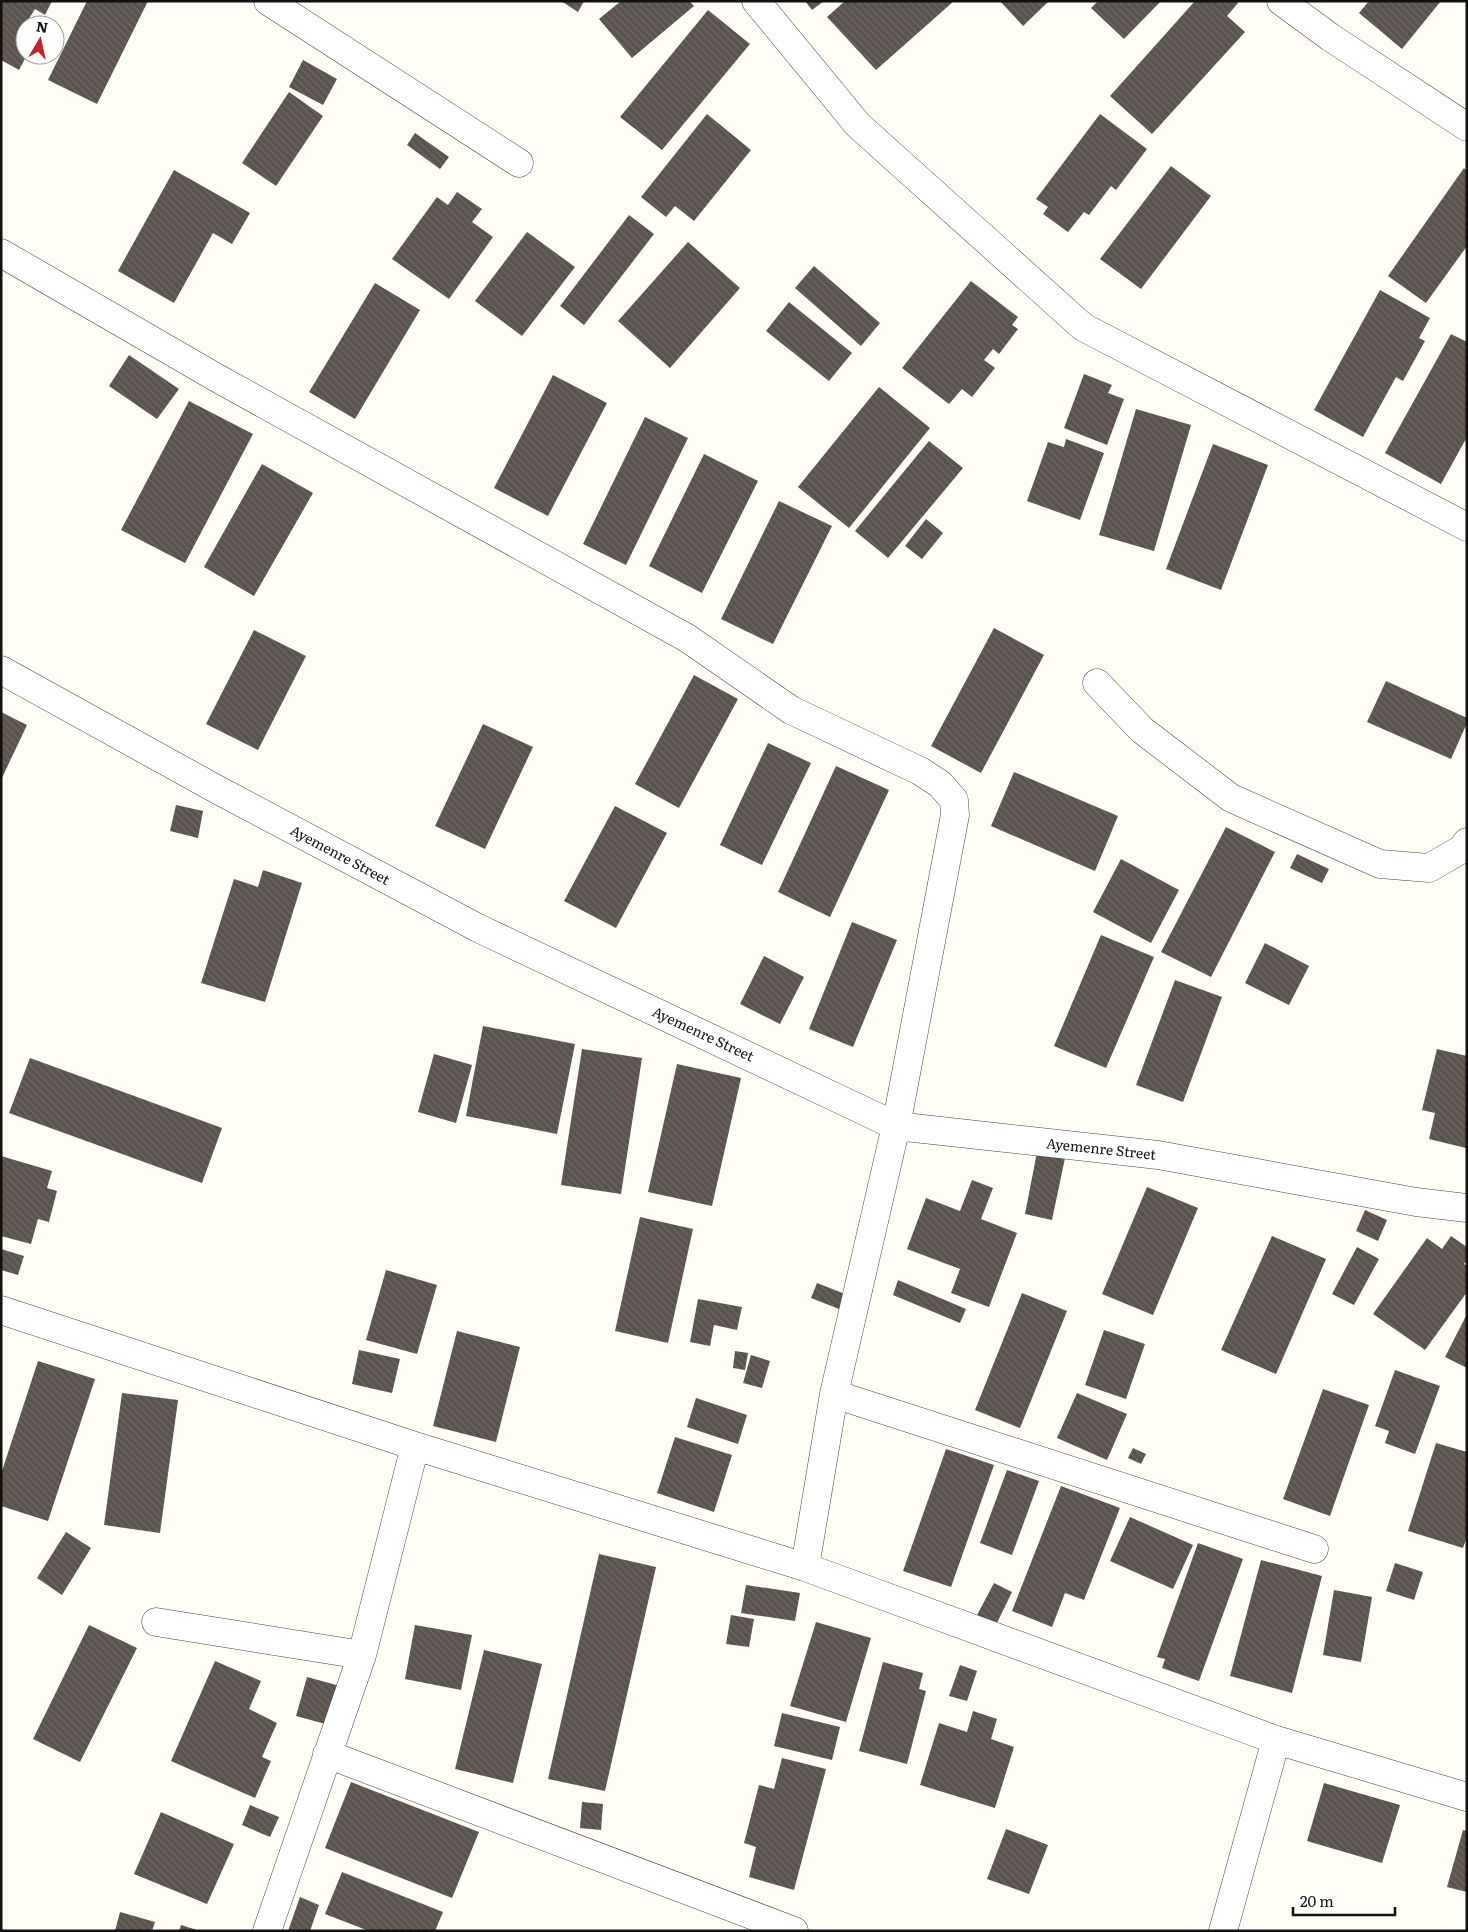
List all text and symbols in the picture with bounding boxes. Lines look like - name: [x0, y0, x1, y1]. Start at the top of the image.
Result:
- north arrow: [15, 15, 65, 65]
- text: N: [35, 15, 50, 37]
- street label: Ayemenre Street: [287, 819, 394, 889]
- street label: Ayemenre Street: [649, 1001, 758, 1066]
- street label: Ayemenre Street: [1045, 1132, 1157, 1164]
- scale bar: [1293, 1884, 1396, 1916]
- text: 20 m: [1300, 1889, 1334, 1912]

